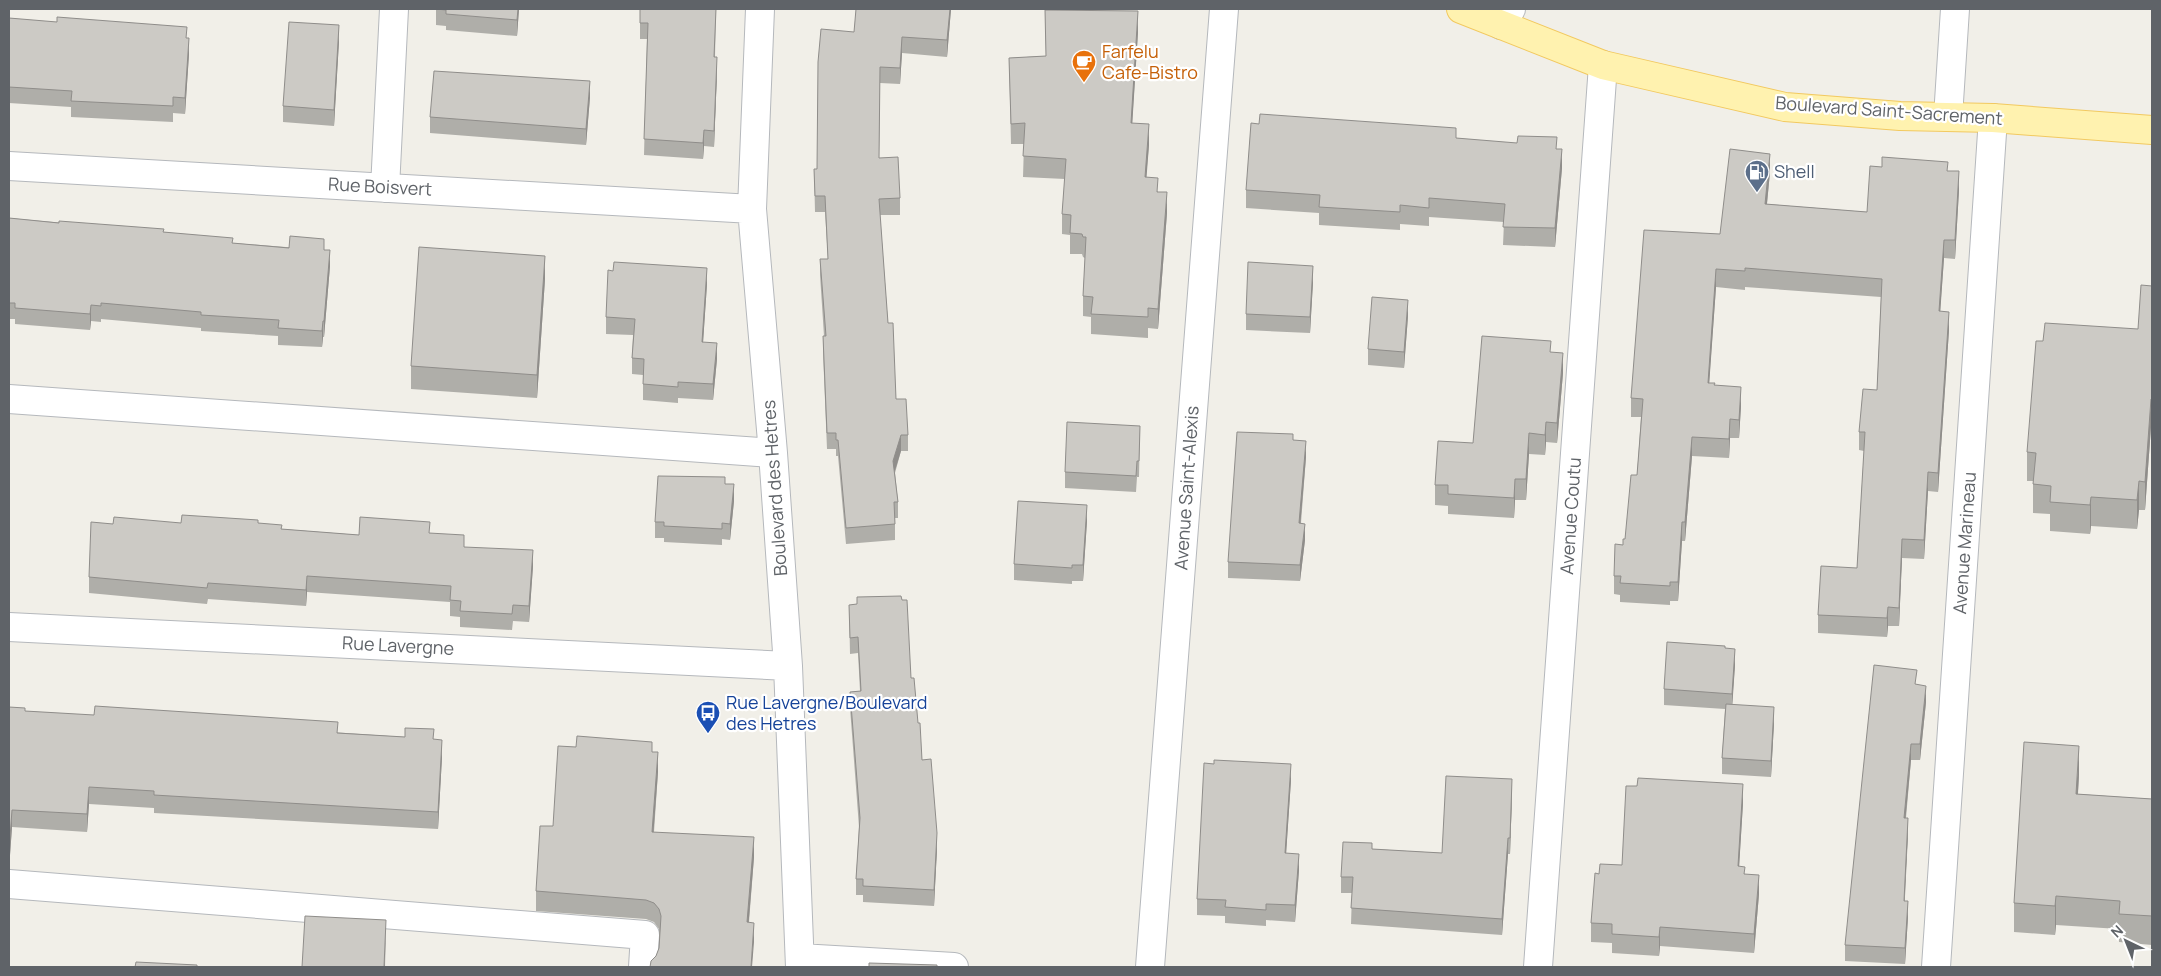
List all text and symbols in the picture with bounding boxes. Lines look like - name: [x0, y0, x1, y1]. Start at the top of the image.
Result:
- place label: Farfelu Cafe-Bistro: [1102, 39, 1198, 84]
- cafe icon: Farfelu Cafe-Bistro: [1071, 49, 1097, 83]
- street label: Boulevard Saint-Sacrement: [1775, 90, 2003, 130]
- fuel station icon: Shell: [1744, 159, 1770, 193]
- place label: Shell: [1774, 159, 1815, 183]
- street label: Rue Boisvert: [327, 171, 433, 201]
- street label: Boulevard des Hetres: [756, 399, 792, 577]
- street label: Avenue Saint-Alexis: [1168, 405, 1204, 571]
- street label: Avenue Coutu: [1554, 457, 1586, 575]
- street label: Avenue Marineau: [1947, 471, 1981, 615]
- street label: Rue Lavergne: [341, 630, 455, 660]
- place label: Rue Lavergne/Boulevard des Hetres: [726, 690, 928, 735]
- bus stop icon: Rue Lavergne/Boulevard des Hetres: [695, 700, 721, 734]
- north arrow: [2101, 916, 2151, 966]
- text: N: [2107, 921, 2127, 942]

